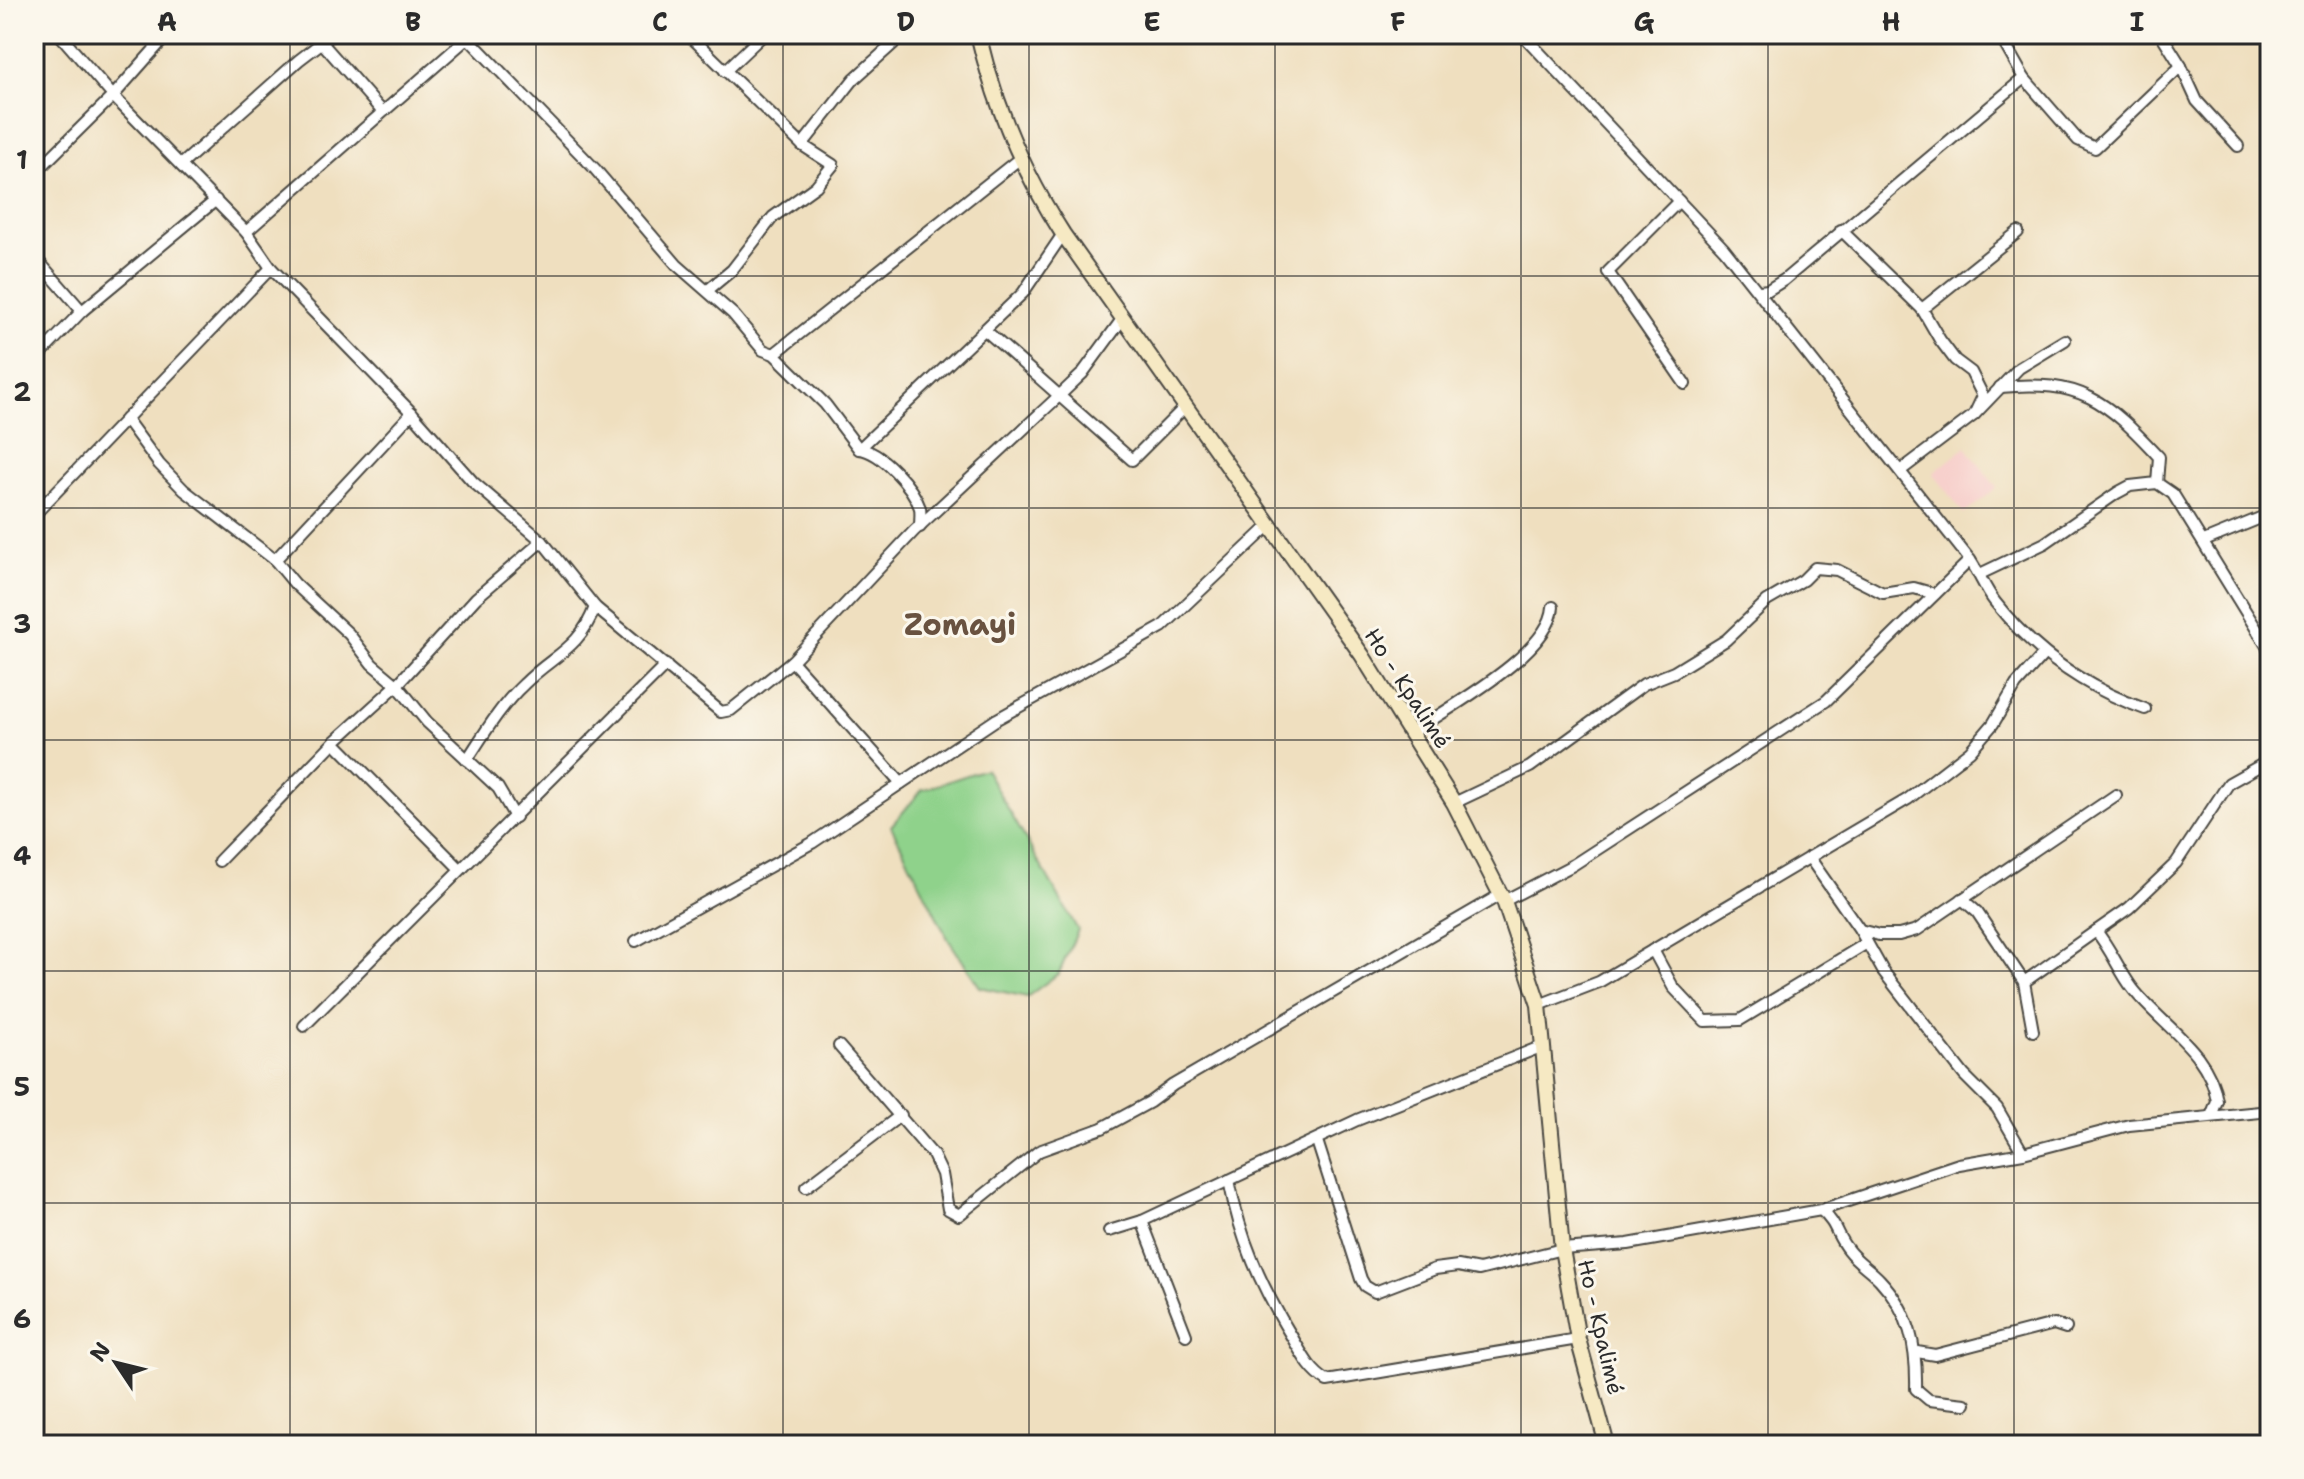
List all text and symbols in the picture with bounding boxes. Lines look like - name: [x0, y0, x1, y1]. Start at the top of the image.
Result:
- text: A: [157, 4, 177, 39]
- text: B: [405, 4, 421, 39]
- text: C: [652, 4, 668, 39]
- text: D: [897, 4, 915, 39]
- text: E: [1143, 4, 1161, 39]
- text: F: [1390, 4, 1406, 39]
- text: G: [1634, 4, 1655, 39]
- text: H: [1882, 4, 1900, 39]
- text: I: [2130, 4, 2144, 39]
- text: 1: [16, 142, 28, 177]
- text: 2: [13, 374, 31, 409]
- district label: Zomayi: [904, 604, 1016, 645]
- text: 3: [13, 606, 31, 641]
- street label: Ho - Kpalimé: [1358, 623, 1457, 754]
- text: 4: [13, 838, 31, 873]
- text: 5: [14, 1069, 30, 1104]
- street label: Ho - Kpalimé: [1571, 1257, 1630, 1398]
- text: 6: [13, 1301, 31, 1336]
- north arrow: [76, 1323, 156, 1403]
- text: N: [83, 1336, 117, 1367]

